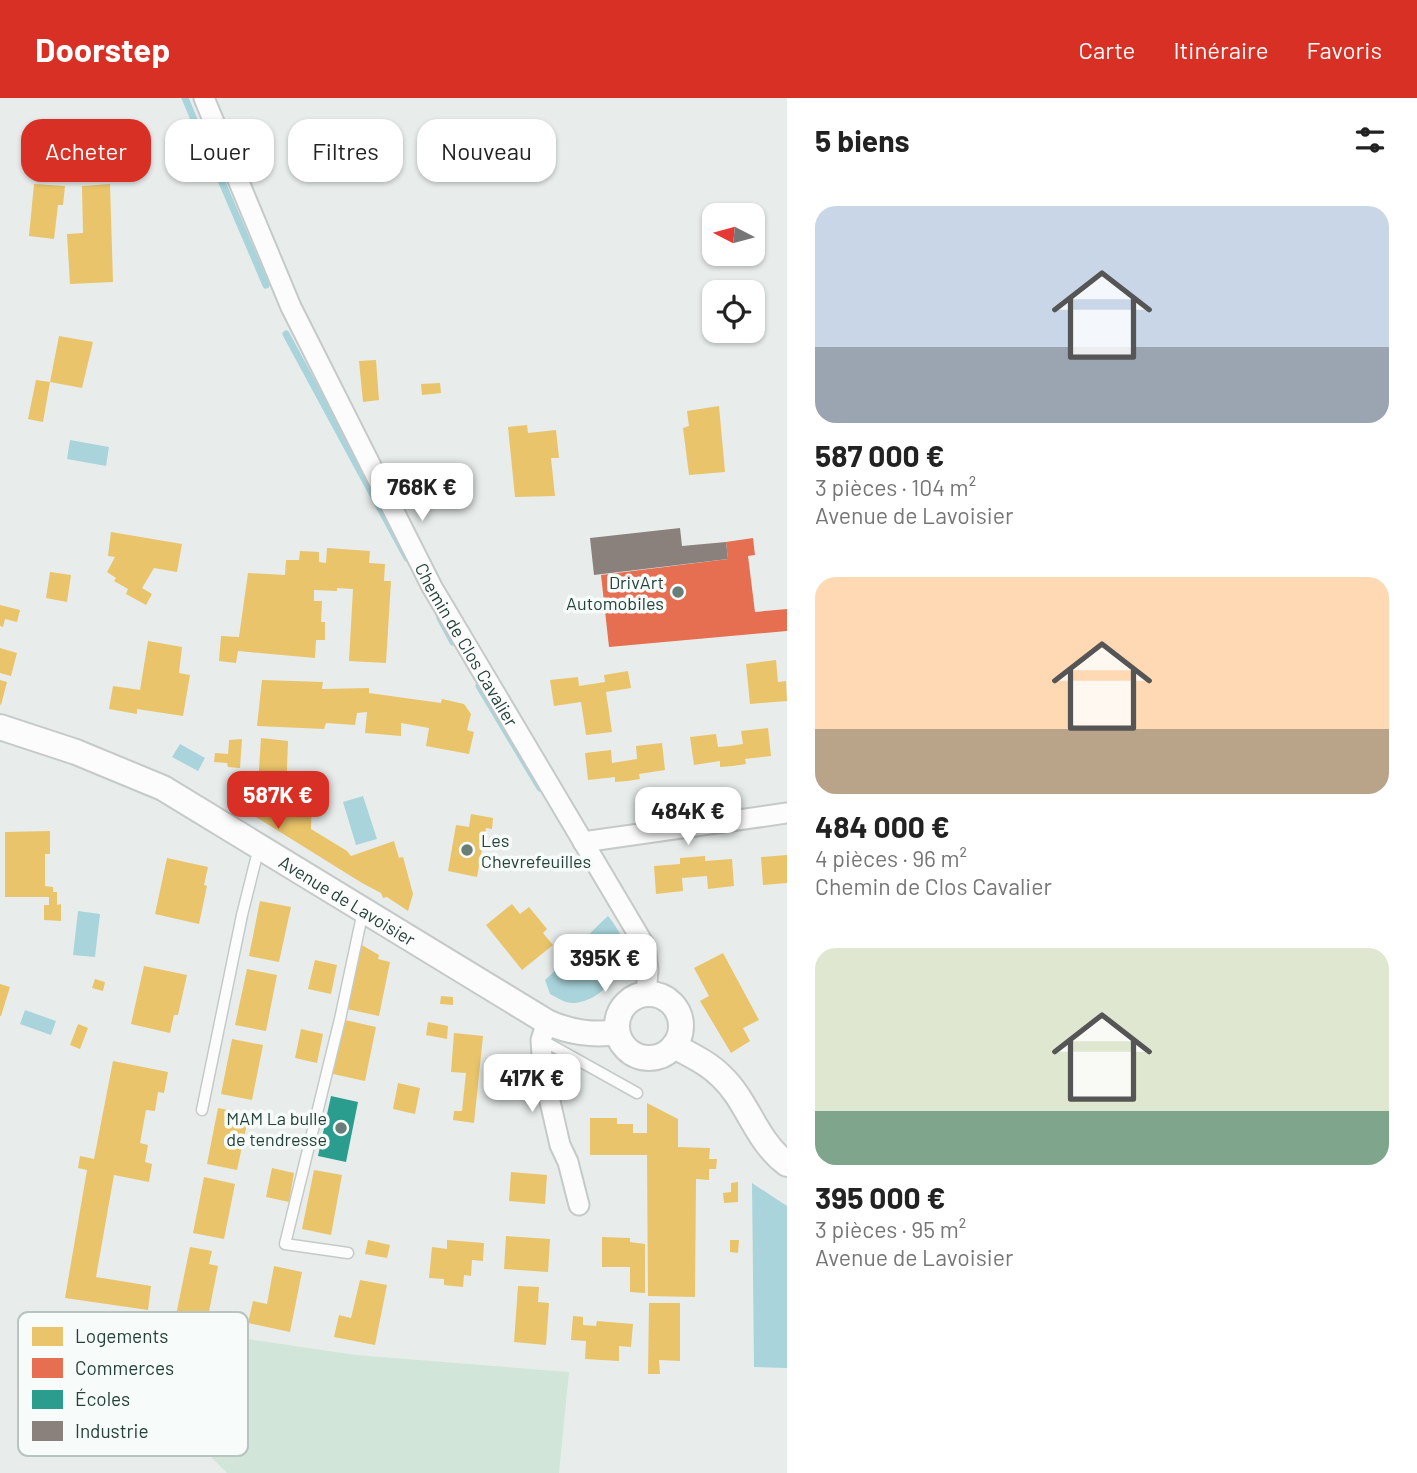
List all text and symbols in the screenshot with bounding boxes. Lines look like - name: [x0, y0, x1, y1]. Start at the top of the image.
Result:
- text: Doorstep: [35, 29, 170, 69]
- text: Carte: [1079, 35, 1135, 64]
- text: Itinéraire: [1173, 35, 1269, 64]
- text: Favoris: [1307, 35, 1382, 64]
- chip: Acheter: [21, 119, 151, 182]
- chip: Louer: [165, 119, 274, 182]
- chip: Filtres: [288, 119, 403, 182]
- chip: Nouveau: [417, 119, 556, 182]
- icon: filters: [1351, 121, 1389, 159]
- text: 5 biens: [815, 122, 910, 158]
- north arrow: [702, 203, 765, 266]
- map controls: [702, 203, 765, 343]
- icon: home: [1039, 252, 1165, 378]
- button: locate: [702, 280, 765, 343]
- text: 587 000 €: [815, 437, 945, 473]
- pin: 768K €: [365, 464, 479, 523]
- text: 768K €: [387, 472, 457, 500]
- text: 3 pièces · 104 m²: [815, 473, 976, 501]
- text: Avenue de Lavoisier: [815, 501, 1013, 529]
- street label: Chemin de Clos Cavalier: [411, 559, 523, 730]
- place label: DrivArt Automobiles: [566, 571, 664, 614]
- marker: DrivArt Automobiles: [670, 584, 686, 600]
- icon: home: [1039, 623, 1165, 749]
- pin: 587K €: [221, 772, 335, 831]
- text: 587K €: [243, 780, 313, 808]
- pin: 484K €: [631, 788, 745, 847]
- text: 484K €: [651, 796, 725, 824]
- text: 484 000 €: [815, 808, 950, 844]
- place label: Les Chevrefeuilles: [481, 829, 591, 872]
- marker: Les Chevrefeuilles: [459, 842, 475, 858]
- text: 4 pièces · 96 m²: [815, 844, 967, 872]
- street label: Avenue de Lavoisier: [275, 851, 420, 950]
- text: Chemin de Clos Cavalier: [815, 872, 1052, 900]
- pin: 395K €: [548, 934, 662, 994]
- text: 395K €: [570, 943, 640, 971]
- icon: home: [1039, 994, 1165, 1120]
- pin: 417K €: [475, 1054, 589, 1114]
- text: 417K €: [500, 1063, 564, 1091]
- place label: MAM La bulle de tendresse: [226, 1107, 327, 1150]
- marker: MAM La bulle de tendresse: [333, 1120, 349, 1136]
- text: 395 000 €: [815, 1179, 946, 1215]
- text: 3 pièces · 95 m²: [815, 1215, 966, 1243]
- text: Avenue de Lavoisier: [815, 1243, 1013, 1271]
- legend: [18, 1312, 248, 1456]
- text: Logements: [75, 1324, 168, 1347]
- text: Commerces: [75, 1356, 174, 1379]
- text: Écoles: [75, 1387, 130, 1410]
- text: Industrie: [75, 1419, 149, 1442]

